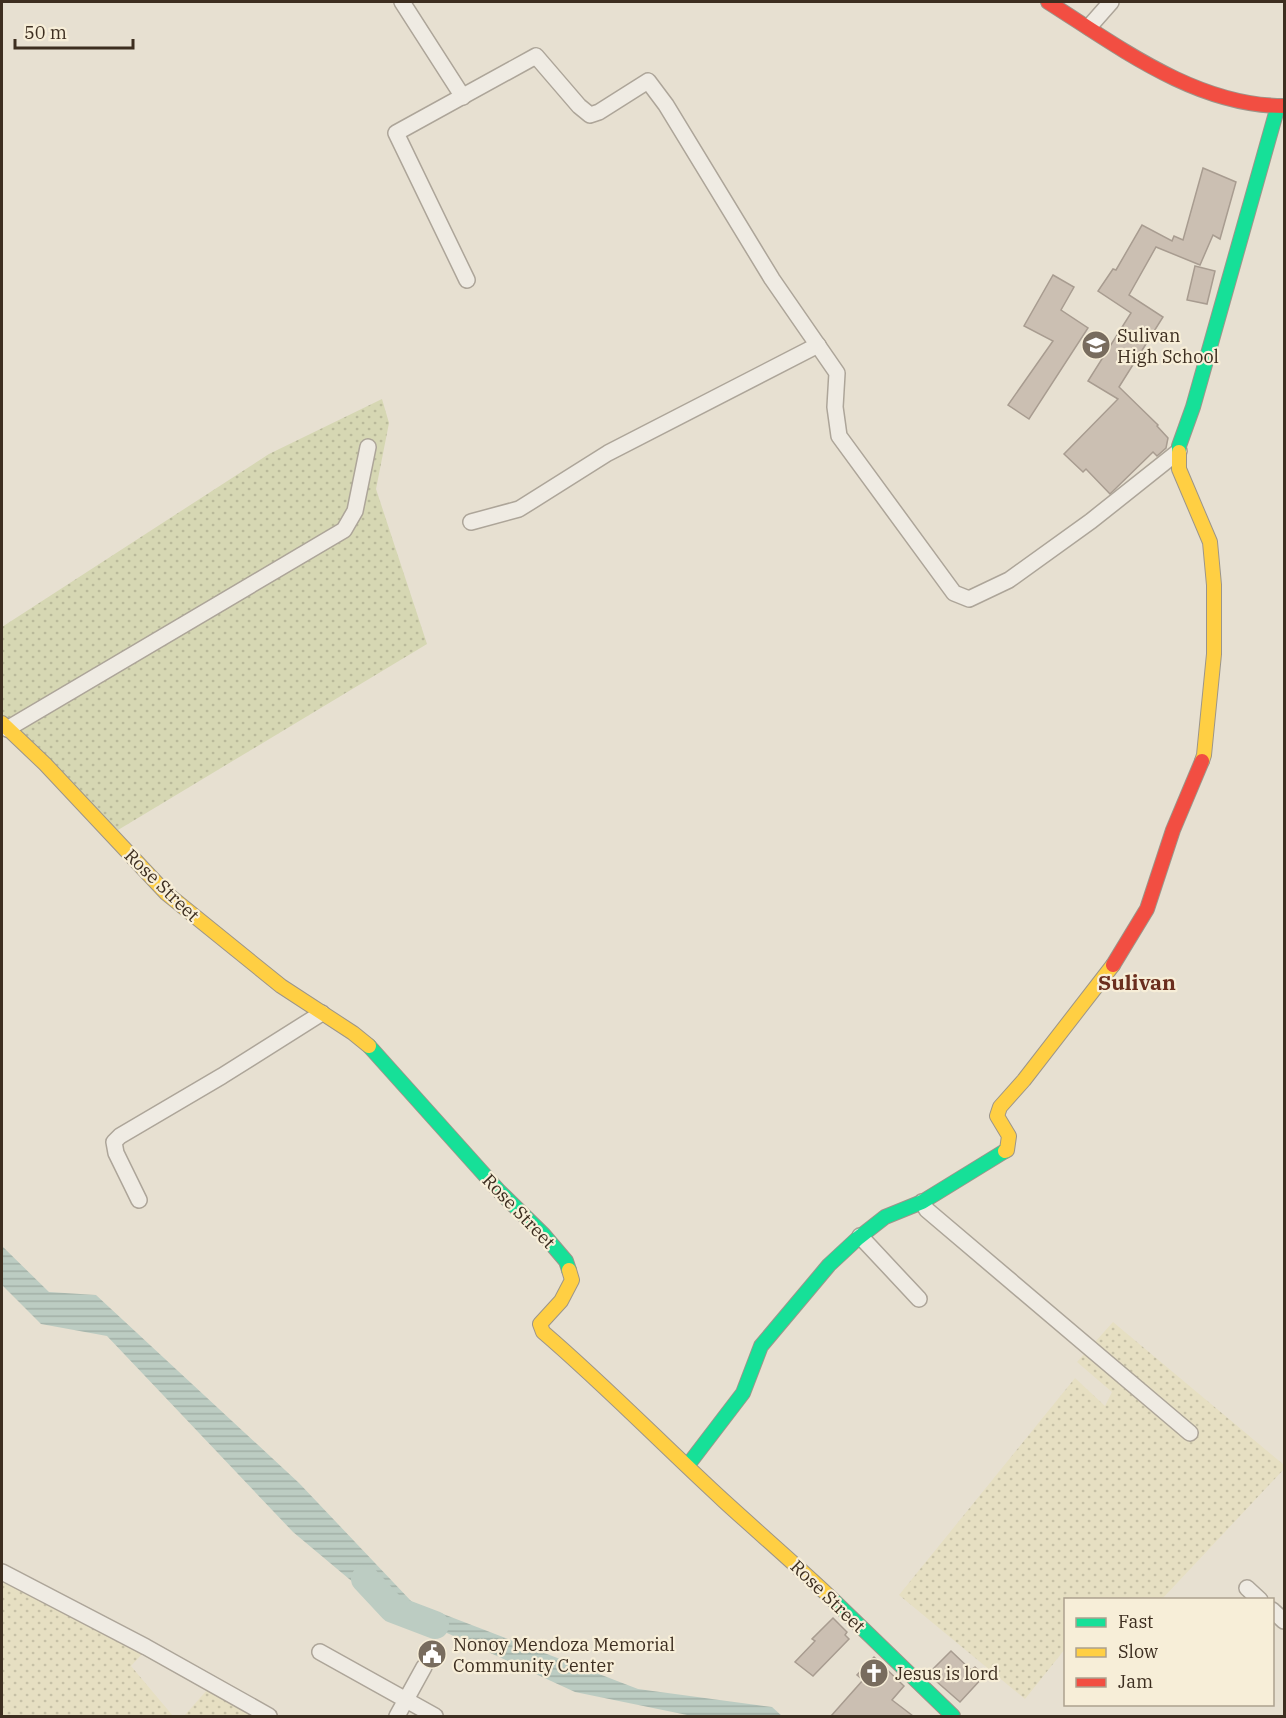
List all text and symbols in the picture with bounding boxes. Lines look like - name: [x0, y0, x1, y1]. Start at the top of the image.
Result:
- scale bar: [15, 12, 134, 50]
- text: 50 m: [24, 21, 67, 44]
- place label: Sulivan High School: [1117, 324, 1219, 368]
- school or university icon: Sulivan High School: [1080, 329, 1112, 361]
- street label: Rose Street: [120, 844, 204, 926]
- district label: Sulivan: [1098, 968, 1176, 996]
- street label: Rose Street: [478, 1169, 560, 1253]
- street label: Rose Street: [786, 1555, 870, 1637]
- legend: [1064, 1598, 1274, 1706]
- text: Fast: [1118, 1610, 1153, 1633]
- place label: Nonoy Mendoza Memorial Community Center: [453, 1633, 675, 1677]
- public building icon: Nonoy Mendoza Memorial Community Center: [416, 1638, 448, 1670]
- text: Slow: [1118, 1640, 1158, 1663]
- church icon: Jesus is lord: [858, 1657, 890, 1689]
- place label: Jesus is lord: [895, 1662, 999, 1685]
- text: Jam: [1118, 1670, 1153, 1693]

